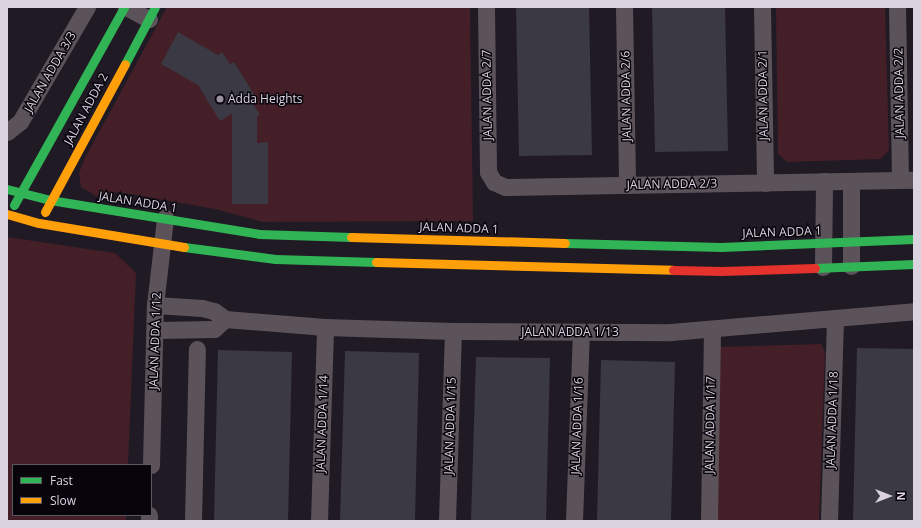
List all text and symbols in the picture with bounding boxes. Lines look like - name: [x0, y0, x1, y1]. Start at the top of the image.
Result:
- street label: JALAN ADDA 3/3: [21, 29, 79, 115]
- street label: JALAN ADDA 2/2: [891, 48, 907, 138]
- street label: JALAN ADDA 2/7: [479, 50, 495, 140]
- street label: JALAN ADDA 2/1: [755, 50, 771, 140]
- street label: JALAN ADDA 2/6: [618, 51, 634, 141]
- street label: JALAN ADDA 2: [61, 71, 111, 147]
- place label: Adda Heights: [228, 92, 303, 106]
- marker: Adda Heights: [215, 94, 225, 104]
- street label: JALAN ADDA 2/3: [627, 176, 717, 192]
- street label: JALAN ADDA 1: [98, 189, 178, 215]
- street label: JALAN ADDA 1: [419, 219, 499, 237]
- street label: JALAN ADDA 1: [742, 223, 822, 241]
- street label: JALAN ADDA 1/12: [146, 292, 164, 390]
- street label: JALAN ADDA 1/13: [521, 325, 619, 339]
- street label: JALAN ADDA 1/18: [823, 371, 841, 469]
- street label: JALAN ADDA 1/14: [313, 375, 331, 473]
- street label: JALAN ADDA 1/17: [702, 376, 718, 474]
- street label: JALAN ADDA 1/15: [441, 377, 459, 475]
- street label: JALAN ADDA 1/16: [568, 377, 586, 475]
- legend: [12, 464, 152, 516]
- text: Fast: [50, 472, 73, 489]
- north arrow: [869, 476, 909, 516]
- text: Slow: [50, 492, 76, 509]
- text: N: [894, 492, 909, 500]

